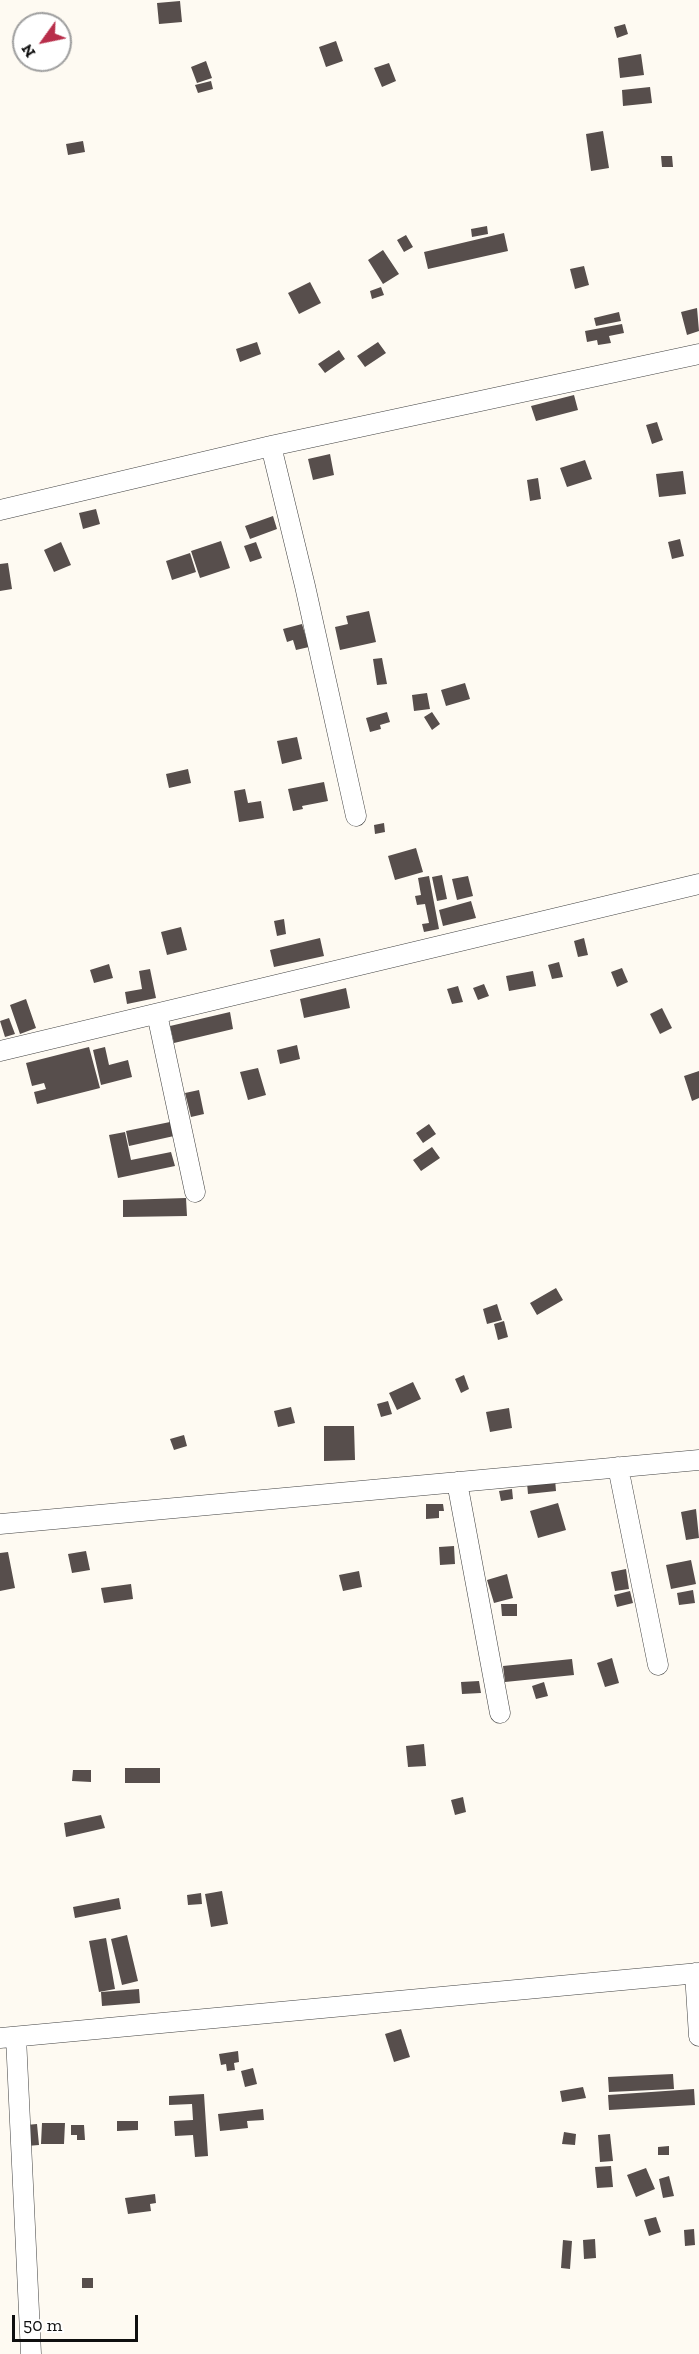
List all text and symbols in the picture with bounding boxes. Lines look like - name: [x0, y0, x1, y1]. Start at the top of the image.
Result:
- north arrow: [12, 12, 72, 72]
- text: N: [17, 41, 39, 61]
- scale bar: [15, 2303, 141, 2341]
- text: 50 m: [23, 2314, 62, 2336]

